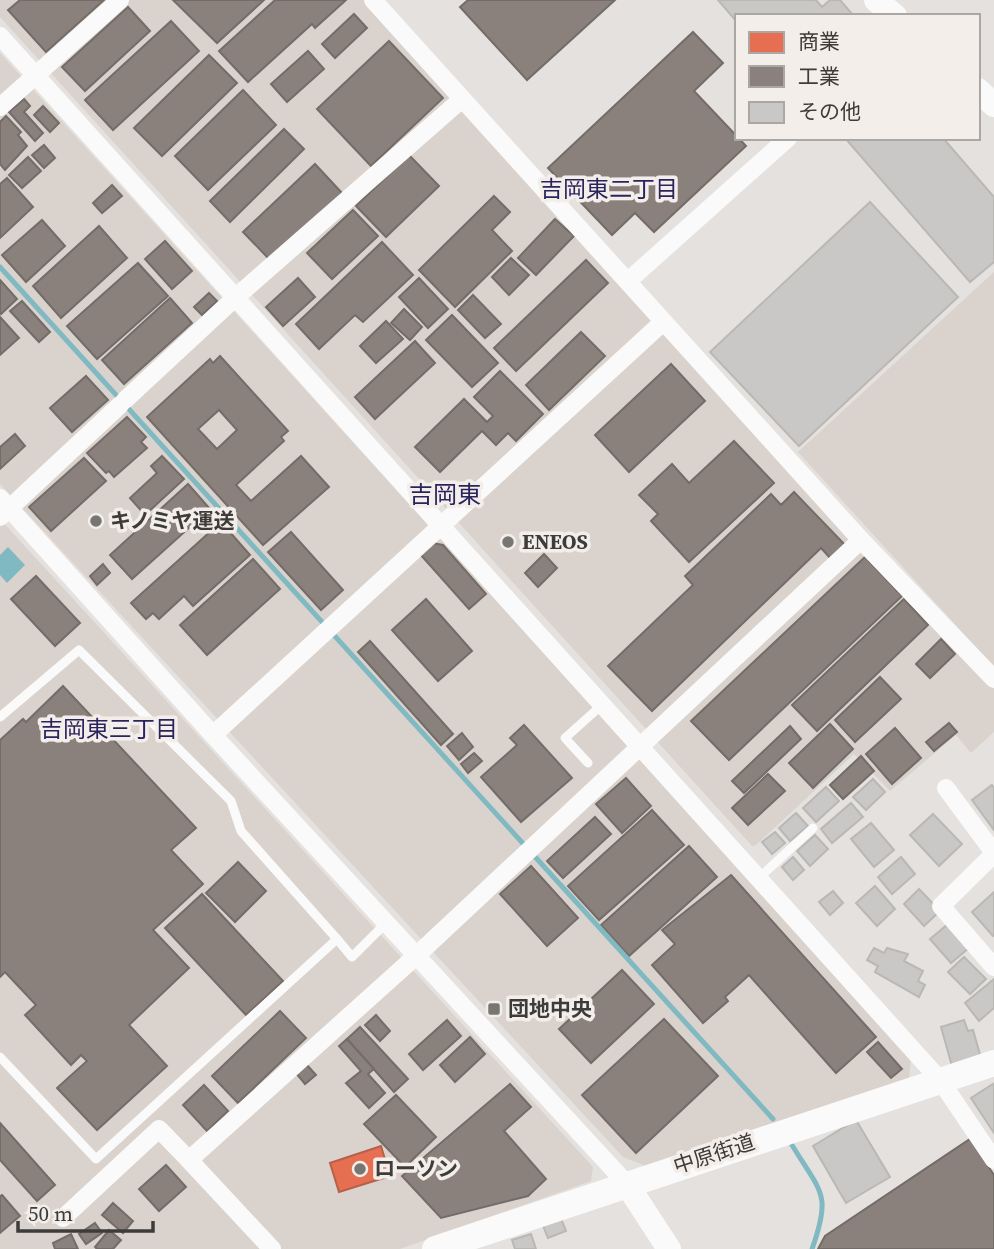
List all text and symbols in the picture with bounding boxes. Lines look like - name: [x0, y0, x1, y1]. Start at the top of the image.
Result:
- legend: [735, 14, 980, 140]
- text: 商業: [798, 27, 840, 56]
- text: 工業: [798, 62, 840, 91]
- text: その他: [798, 97, 861, 126]
- district label: 吉岡東二丁目: [540, 173, 678, 205]
- district label: 吉岡東: [409, 478, 481, 511]
- place label: キノミヤ運送: [110, 506, 235, 535]
- marker: キノミヤ運送: [88, 513, 104, 529]
- place label: ENEOS: [522, 527, 588, 556]
- marker: ENEOS: [500, 534, 516, 550]
- district label: 吉岡東三丁目: [40, 713, 178, 745]
- place label: 団地中央: [508, 994, 592, 1023]
- marker: 団地中央: [486, 1001, 502, 1017]
- street label: 中原街道: [669, 1127, 758, 1180]
- place label: ローソン: [374, 1154, 458, 1183]
- marker: ローソン: [352, 1161, 368, 1177]
- scale bar: [18, 1190, 152, 1234]
- text: 50 m: [28, 1199, 73, 1228]

